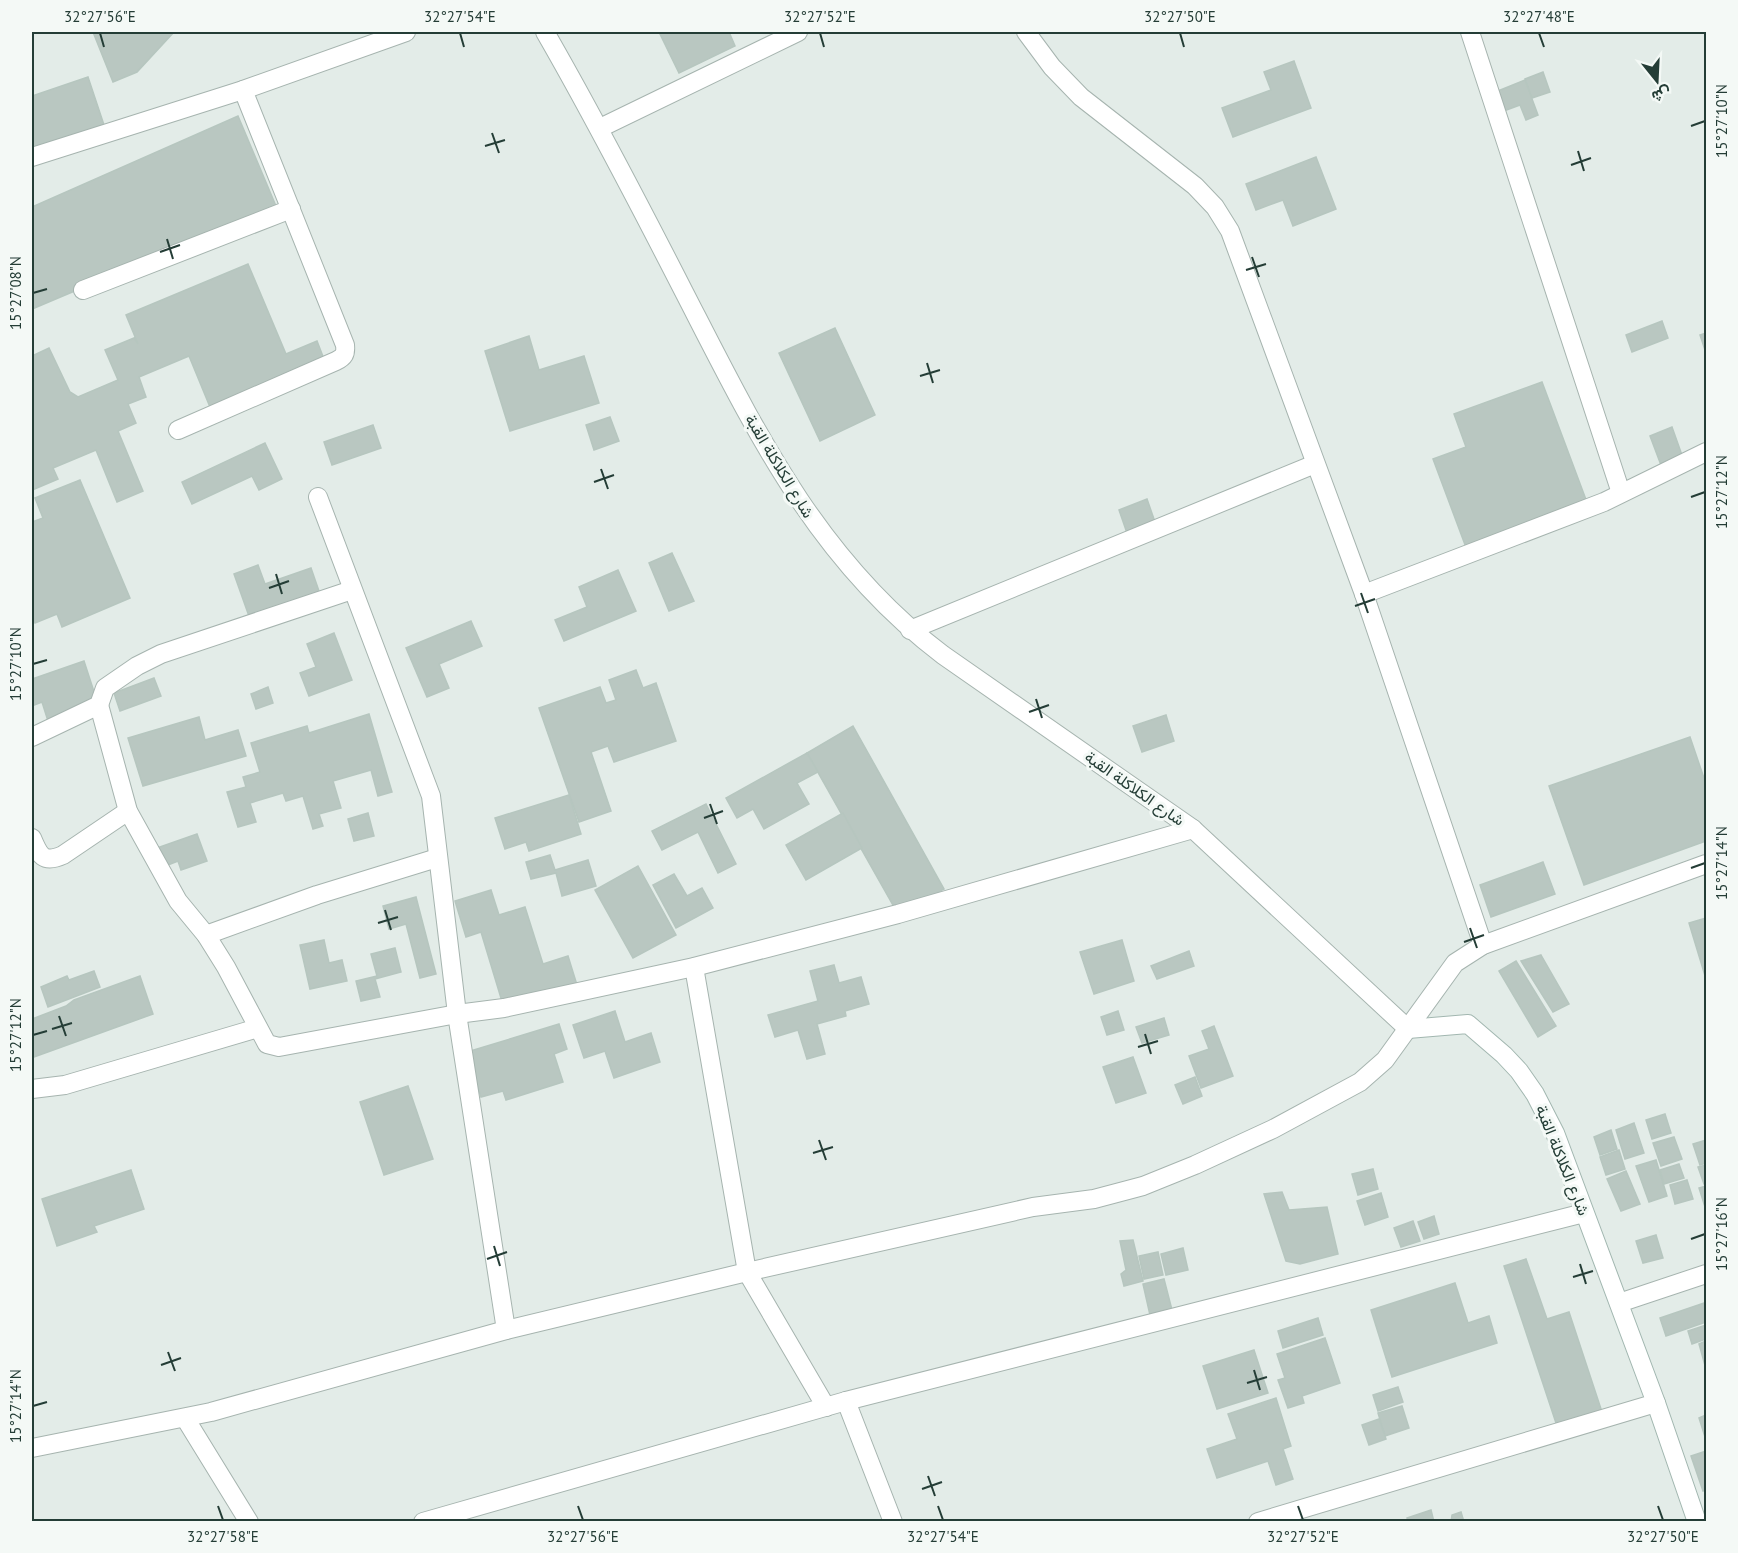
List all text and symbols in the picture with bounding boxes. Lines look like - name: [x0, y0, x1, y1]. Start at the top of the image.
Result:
- text: 32°27'56"E: [64, 7, 136, 26]
- text: 32°27'54"E: [424, 7, 496, 26]
- text: 32°27'52"E: [784, 7, 856, 26]
- text: 32°27'50"E: [1144, 7, 1216, 26]
- text: 32°27'48"E: [1503, 7, 1575, 26]
- north arrow: [1627, 51, 1687, 111]
- text: ش: [1649, 83, 1674, 108]
- text: 15°27'10"N: [1712, 84, 1731, 158]
- text: 15°27'08"N: [6, 256, 25, 330]
- street label: شارع الكلاكلة القبة: [739, 411, 819, 523]
- text: 15°27'12"N: [1712, 455, 1731, 529]
- text: 15°27'10"N: [6, 627, 25, 701]
- street label: شارع الكلاكلة القبة: [1080, 746, 1189, 832]
- text: 15°27'14"N: [1712, 826, 1731, 900]
- text: 15°27'12"N: [6, 998, 25, 1072]
- street label: شارع الكلاكلة القبة: [1530, 1102, 1594, 1219]
- text: 15°27'16"N: [1712, 1197, 1731, 1271]
- text: 15°27'14"N: [6, 1369, 25, 1443]
- text: 32°27'58"E: [187, 1527, 259, 1546]
- text: 32°27'56"E: [547, 1527, 619, 1546]
- text: 32°27'54"E: [907, 1527, 979, 1546]
- text: 32°27'52"E: [1267, 1527, 1339, 1546]
- text: 32°27'50"E: [1627, 1527, 1699, 1546]

